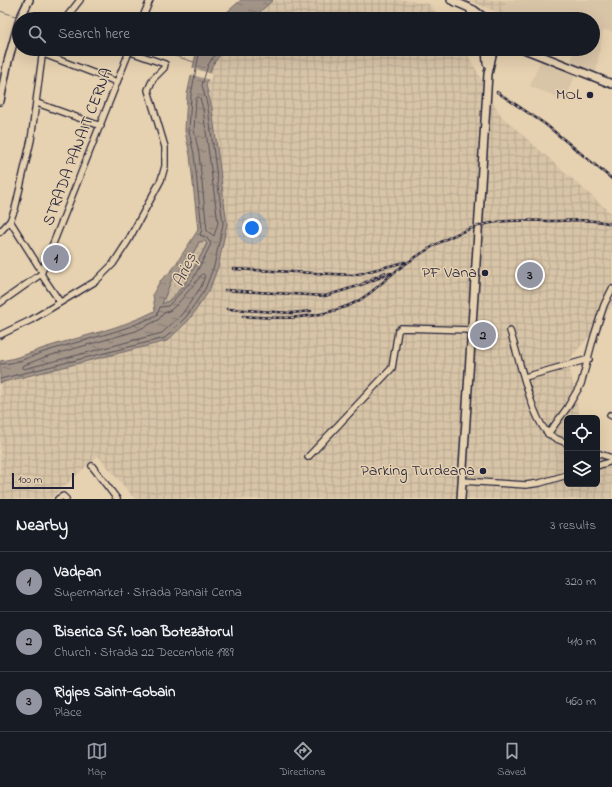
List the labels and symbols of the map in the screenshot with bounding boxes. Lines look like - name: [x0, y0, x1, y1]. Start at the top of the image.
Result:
- street label: STRADA PANAIT CERNA: [37, 64, 119, 229]
- place label: MOL: [556, 83, 582, 107]
- marker: MOL: [585, 90, 595, 100]
- your location: [242, 218, 262, 238]
- pin: 1: [43, 243, 69, 273]
- water label: Arieș: [166, 249, 204, 291]
- pin: 3: [517, 260, 543, 290]
- place label: PF Vana: [422, 261, 477, 285]
- marker: PF Vana: [480, 268, 490, 278]
- pin: 2: [470, 320, 496, 350]
- place label: Parking Turdeana: [361, 459, 475, 483]
- marker: Parking Turdeana: [478, 466, 488, 476]
- scale bar: [12, 471, 74, 490]

